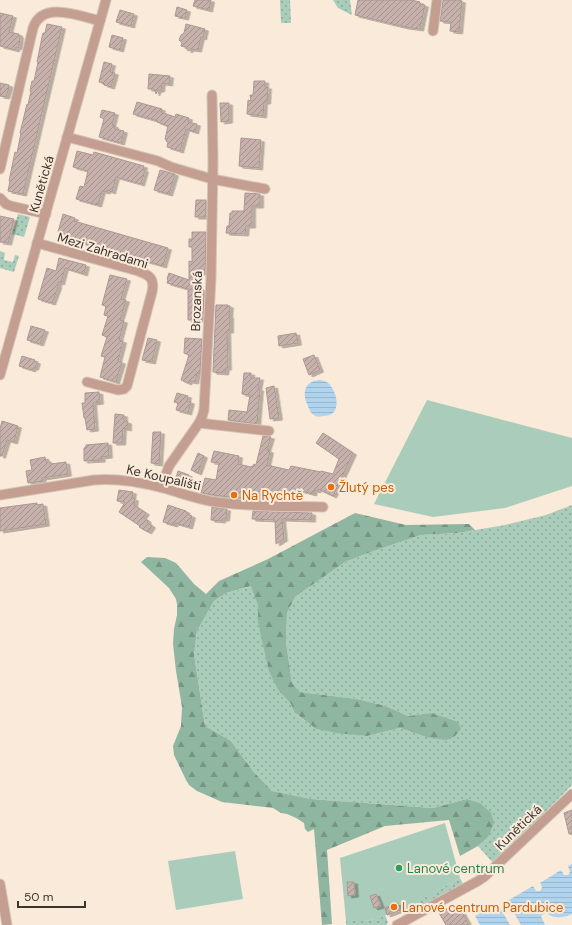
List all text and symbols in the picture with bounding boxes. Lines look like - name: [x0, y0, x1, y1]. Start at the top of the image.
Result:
- street label: Kunětická: [25, 154, 58, 215]
- street label: Mezi Zahradami: [55, 229, 150, 272]
- street label: Brozanská: [187, 270, 206, 332]
- street label: Ke Koupališti: [125, 461, 203, 494]
- place label: Žlutý pes: [339, 479, 394, 496]
- marker: Žlutý pes: [326, 482, 336, 492]
- place label: Na Rychtě: [242, 487, 303, 504]
- marker: Na Rychtě: [229, 490, 239, 500]
- street label: Kunětická: [491, 801, 545, 854]
- place label: Lanové centrum: [407, 860, 504, 877]
- marker: Lanové centrum: [394, 863, 404, 873]
- scale bar: [18, 883, 85, 909]
- text: 50 m: [24, 889, 53, 905]
- place label: Lanové centrum Pardubice: [402, 899, 563, 916]
- marker: Lanové centrum Pardubice: [389, 902, 399, 912]

